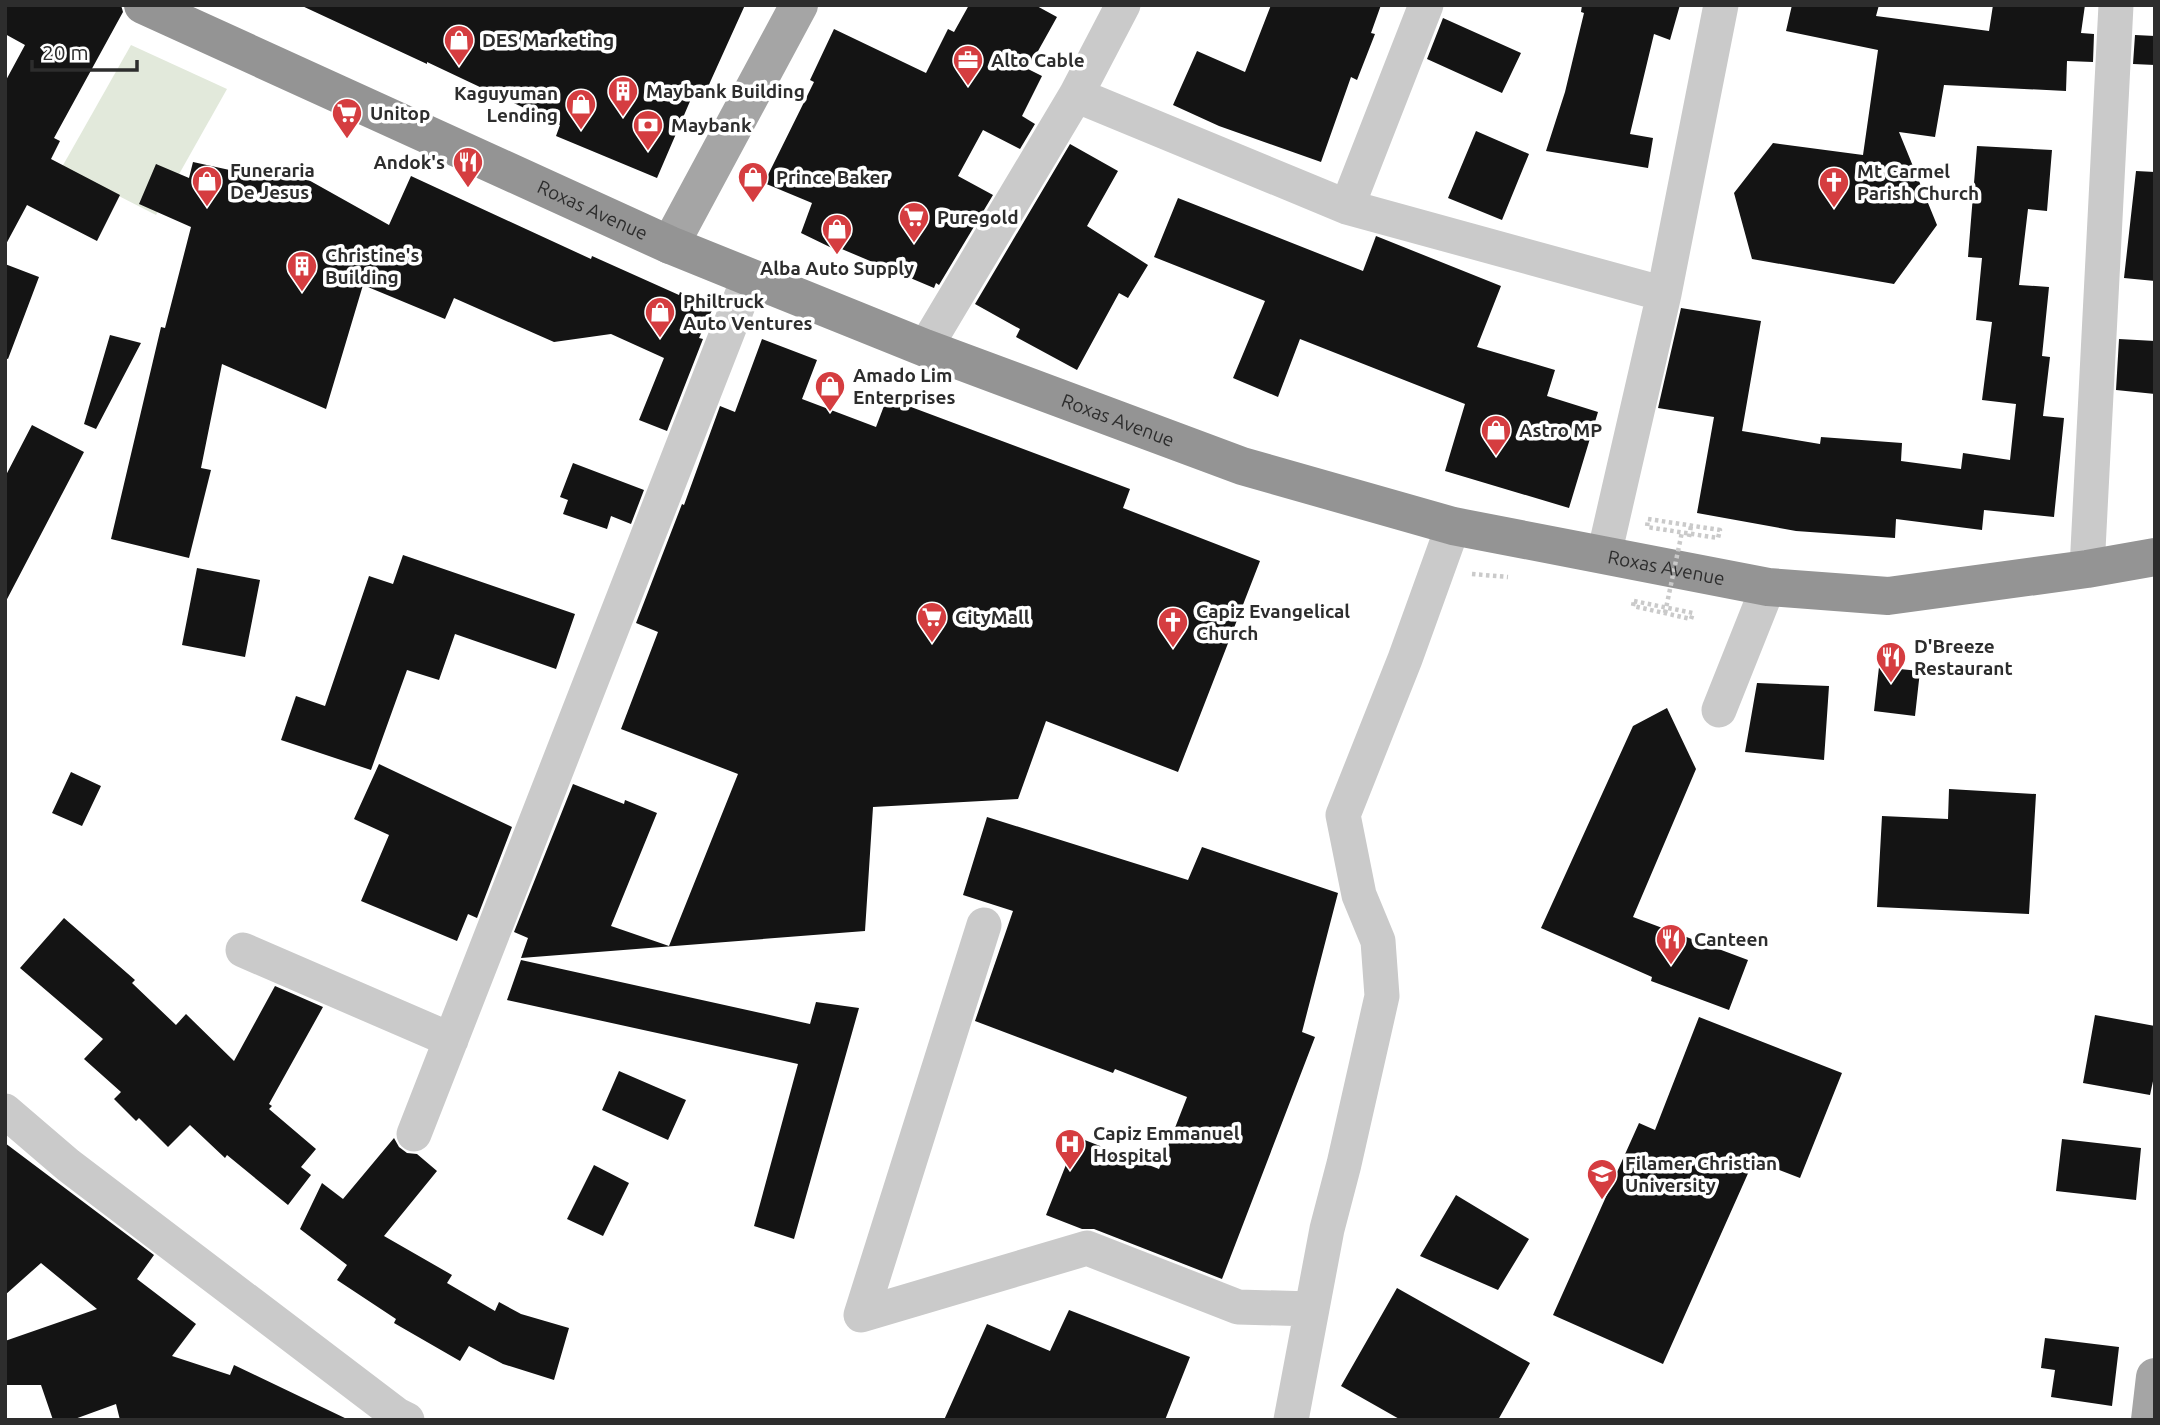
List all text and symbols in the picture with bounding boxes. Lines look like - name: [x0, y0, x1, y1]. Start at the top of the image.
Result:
- shop icon: DES Marketing: [442, 23, 476, 67]
- scale bar: [32, 28, 136, 72]
- place label: DES Marketing: [482, 29, 614, 51]
- text: 20 m: [42, 40, 89, 64]
- office icon: Alto Cable: [951, 43, 985, 87]
- place label: Alto Cable: [991, 49, 1085, 71]
- building icon: Maybank Building: [606, 74, 640, 118]
- place label: Maybank Building: [646, 80, 805, 102]
- place label: Kaguyuman Lending: [454, 82, 558, 126]
- shop icon: Kaguyuman Lending: [564, 87, 598, 131]
- supermarket icon: Unitop: [330, 96, 364, 140]
- place label: Unitop: [370, 102, 430, 124]
- bank icon: Maybank: [631, 108, 665, 152]
- place label: Maybank: [671, 114, 752, 136]
- restaurant icon: Andok's: [451, 145, 485, 189]
- place label: Andok's: [373, 151, 445, 173]
- place label: Funeraria De Jesus: [230, 159, 315, 203]
- shop icon: Prince Baker: [736, 160, 770, 204]
- place label: Mt Carmel Parish Church: [1857, 160, 1979, 204]
- shop icon: Funeraria De Jesus: [190, 164, 224, 208]
- church icon: Mt Carmel Parish Church: [1817, 165, 1851, 209]
- place label: Prince Baker: [776, 166, 889, 188]
- street label: Roxas Avenue: [534, 175, 651, 244]
- supermarket icon: Puregold: [897, 200, 931, 244]
- place label: Puregold: [937, 206, 1019, 228]
- shop icon: Alba Auto Supply: [820, 212, 854, 256]
- place label: Christine's Building: [325, 244, 419, 288]
- building icon: Christine's Building: [285, 249, 319, 293]
- place label: Alba Auto Supply: [760, 257, 914, 279]
- place label: Philtruck Auto Ventures: [683, 290, 813, 334]
- shop icon: Philtruck Auto Ventures: [643, 295, 677, 339]
- place label: Amado Lim Enterprises: [853, 364, 955, 408]
- shop icon: Amado Lim Enterprises: [813, 369, 847, 413]
- street label: Roxas Avenue: [1058, 389, 1177, 451]
- shop icon: Astro MP: [1479, 413, 1513, 457]
- place label: Astro MP: [1519, 419, 1602, 441]
- street label: Roxas Avenue: [1606, 545, 1727, 589]
- supermarket icon: CityMall: [915, 600, 949, 644]
- place label: Capiz Evangelical Church: [1196, 600, 1350, 644]
- church icon: Capiz Evangelical Church: [1156, 605, 1190, 649]
- place label: CityMall: [955, 606, 1030, 628]
- place label: D'Breeze Restaurant: [1914, 635, 2013, 679]
- restaurant icon: D'Breeze Restaurant: [1874, 640, 1908, 684]
- restaurant icon: Canteen: [1654, 922, 1688, 966]
- place label: Canteen: [1694, 928, 1769, 950]
- place label: Capiz Emmanuel Hospital: [1093, 1122, 1240, 1166]
- hospital icon: Capiz Emmanuel Hospital: [1053, 1127, 1087, 1171]
- place label: Filamer Christian University: [1625, 1152, 1777, 1196]
- school or university icon: Filamer Christian University: [1585, 1157, 1619, 1201]

